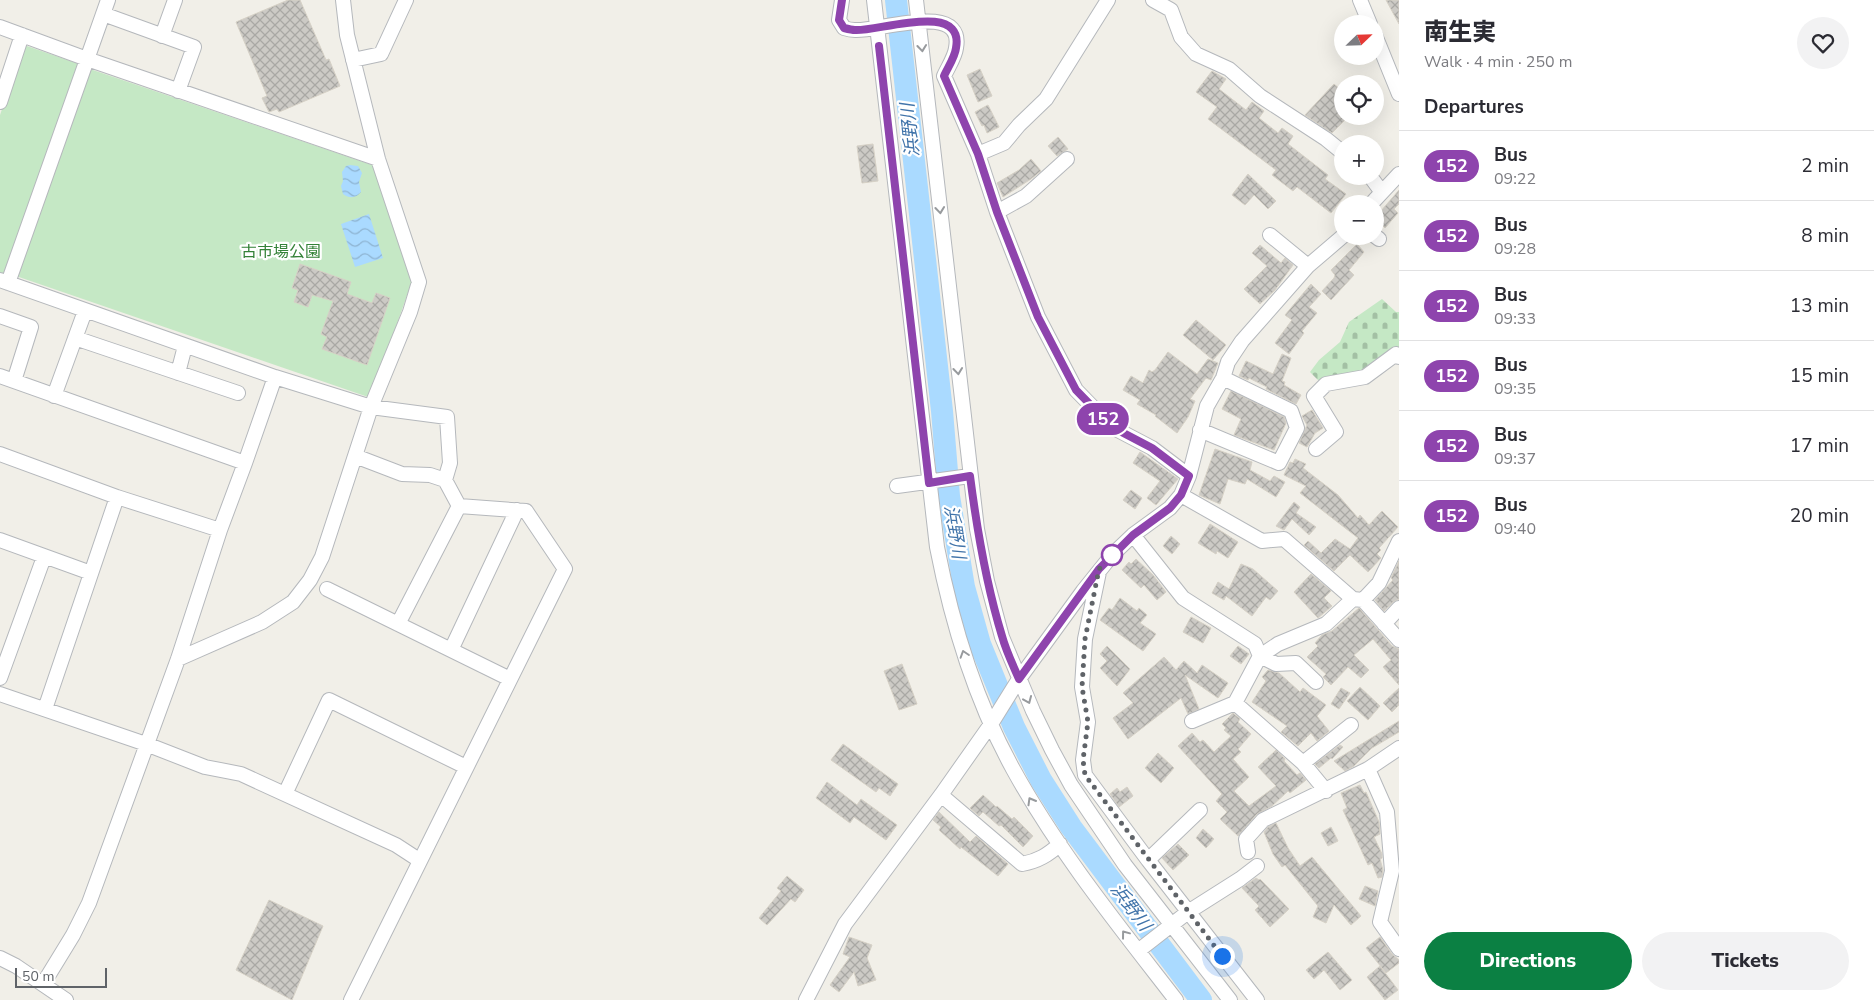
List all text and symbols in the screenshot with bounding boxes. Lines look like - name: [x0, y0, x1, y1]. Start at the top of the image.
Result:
- north arrow: [1334, 15, 1384, 65]
- map controls: [1334, 15, 1384, 245]
- text: 南生実: [1424, 16, 1496, 48]
- button: heart: [1797, 17, 1849, 69]
- one-way arrow: [916, 45, 927, 53]
- text: Walk · 4 min · 250 m: [1424, 51, 1572, 73]
- button: locate: [1334, 75, 1384, 125]
- text: Departures: [1424, 94, 1524, 120]
- water label: 浜野川: [895, 100, 925, 158]
- button: +: [1334, 135, 1384, 185]
- text: Bus: [1494, 142, 1527, 168]
- text: 2 min: [1801, 153, 1849, 179]
- text: 152: [1435, 154, 1468, 178]
- text: 09:22: [1494, 168, 1536, 190]
- button: −: [1334, 195, 1384, 245]
- one-way arrow: [934, 206, 945, 214]
- text: Bus: [1494, 212, 1527, 238]
- text: 8 min: [1801, 223, 1849, 249]
- text: 152: [1435, 224, 1468, 248]
- text: 09:28: [1494, 238, 1536, 260]
- park label: 古市場公園: [241, 241, 321, 263]
- text: Bus: [1494, 282, 1527, 308]
- text: 13 min: [1790, 293, 1849, 319]
- text: 152: [1435, 294, 1468, 318]
- text: 09:33: [1494, 308, 1536, 330]
- text: Bus: [1494, 352, 1527, 378]
- text: 15 min: [1790, 363, 1849, 389]
- text: 152: [1435, 364, 1468, 388]
- one-way arrow: [952, 368, 963, 376]
- text: 09:35: [1494, 378, 1536, 400]
- line badge: 152: [1074, 403, 1132, 435]
- text: 152: [1087, 407, 1119, 431]
- text: Bus: [1494, 422, 1527, 448]
- text: 17 min: [1790, 433, 1849, 459]
- text: 152: [1435, 434, 1468, 458]
- text: 09:37: [1494, 448, 1536, 470]
- text: Bus: [1494, 492, 1527, 518]
- water label: 浜野川: [939, 503, 971, 563]
- text: 20 min: [1790, 503, 1849, 529]
- text: 152: [1435, 504, 1468, 528]
- text: 09:40: [1494, 518, 1536, 540]
- unlabelled marker: [1101, 544, 1123, 566]
- one-way arrow: [960, 650, 970, 658]
- one-way arrow: [1021, 695, 1032, 704]
- one-way arrow: [1028, 797, 1038, 806]
- water label: 浜野川: [1105, 878, 1158, 937]
- one-way arrow: [1122, 930, 1131, 940]
- button: Directions: [1424, 932, 1632, 990]
- button: Tickets: [1642, 932, 1849, 990]
- your location: [1210, 944, 1235, 969]
- scale bar: [15, 965, 108, 988]
- text: 50 m: [22, 967, 54, 986]

